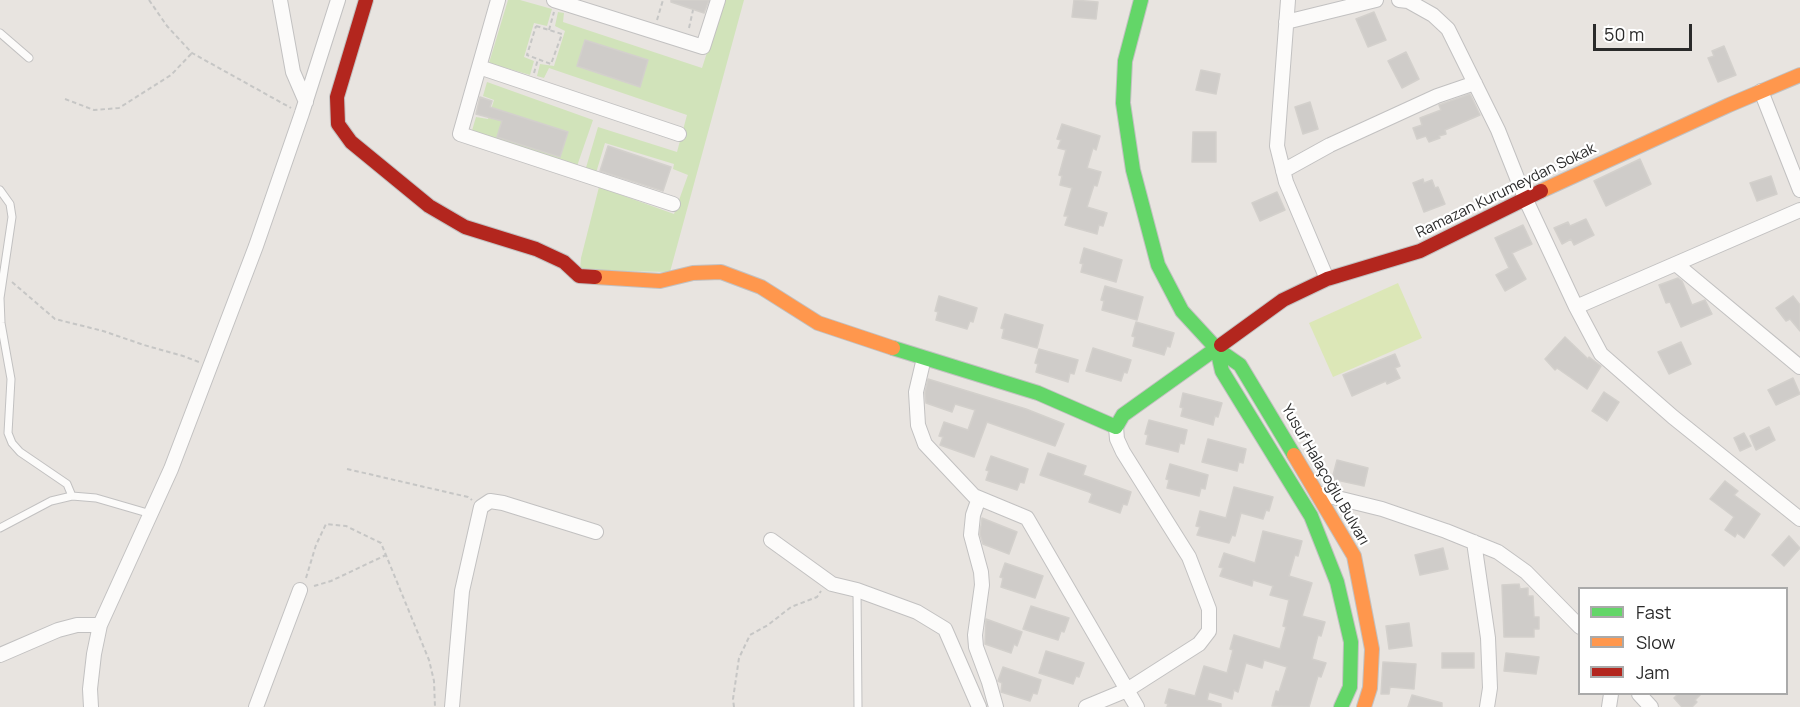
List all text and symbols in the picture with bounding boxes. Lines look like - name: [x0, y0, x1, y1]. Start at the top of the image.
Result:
- scale bar: [1596, 12, 1695, 50]
- text: 50 m: [1604, 22, 1644, 46]
- street label: Ramazan Kurumeydan Sokak: [1413, 140, 1599, 242]
- street label: Yusuf Halaçoğlu Bulvarı: [1277, 401, 1373, 549]
- legend: [1578, 587, 1788, 695]
- text: Fast: [1636, 600, 1671, 624]
- text: Slow: [1636, 630, 1675, 654]
- text: Jam: [1636, 660, 1670, 684]

